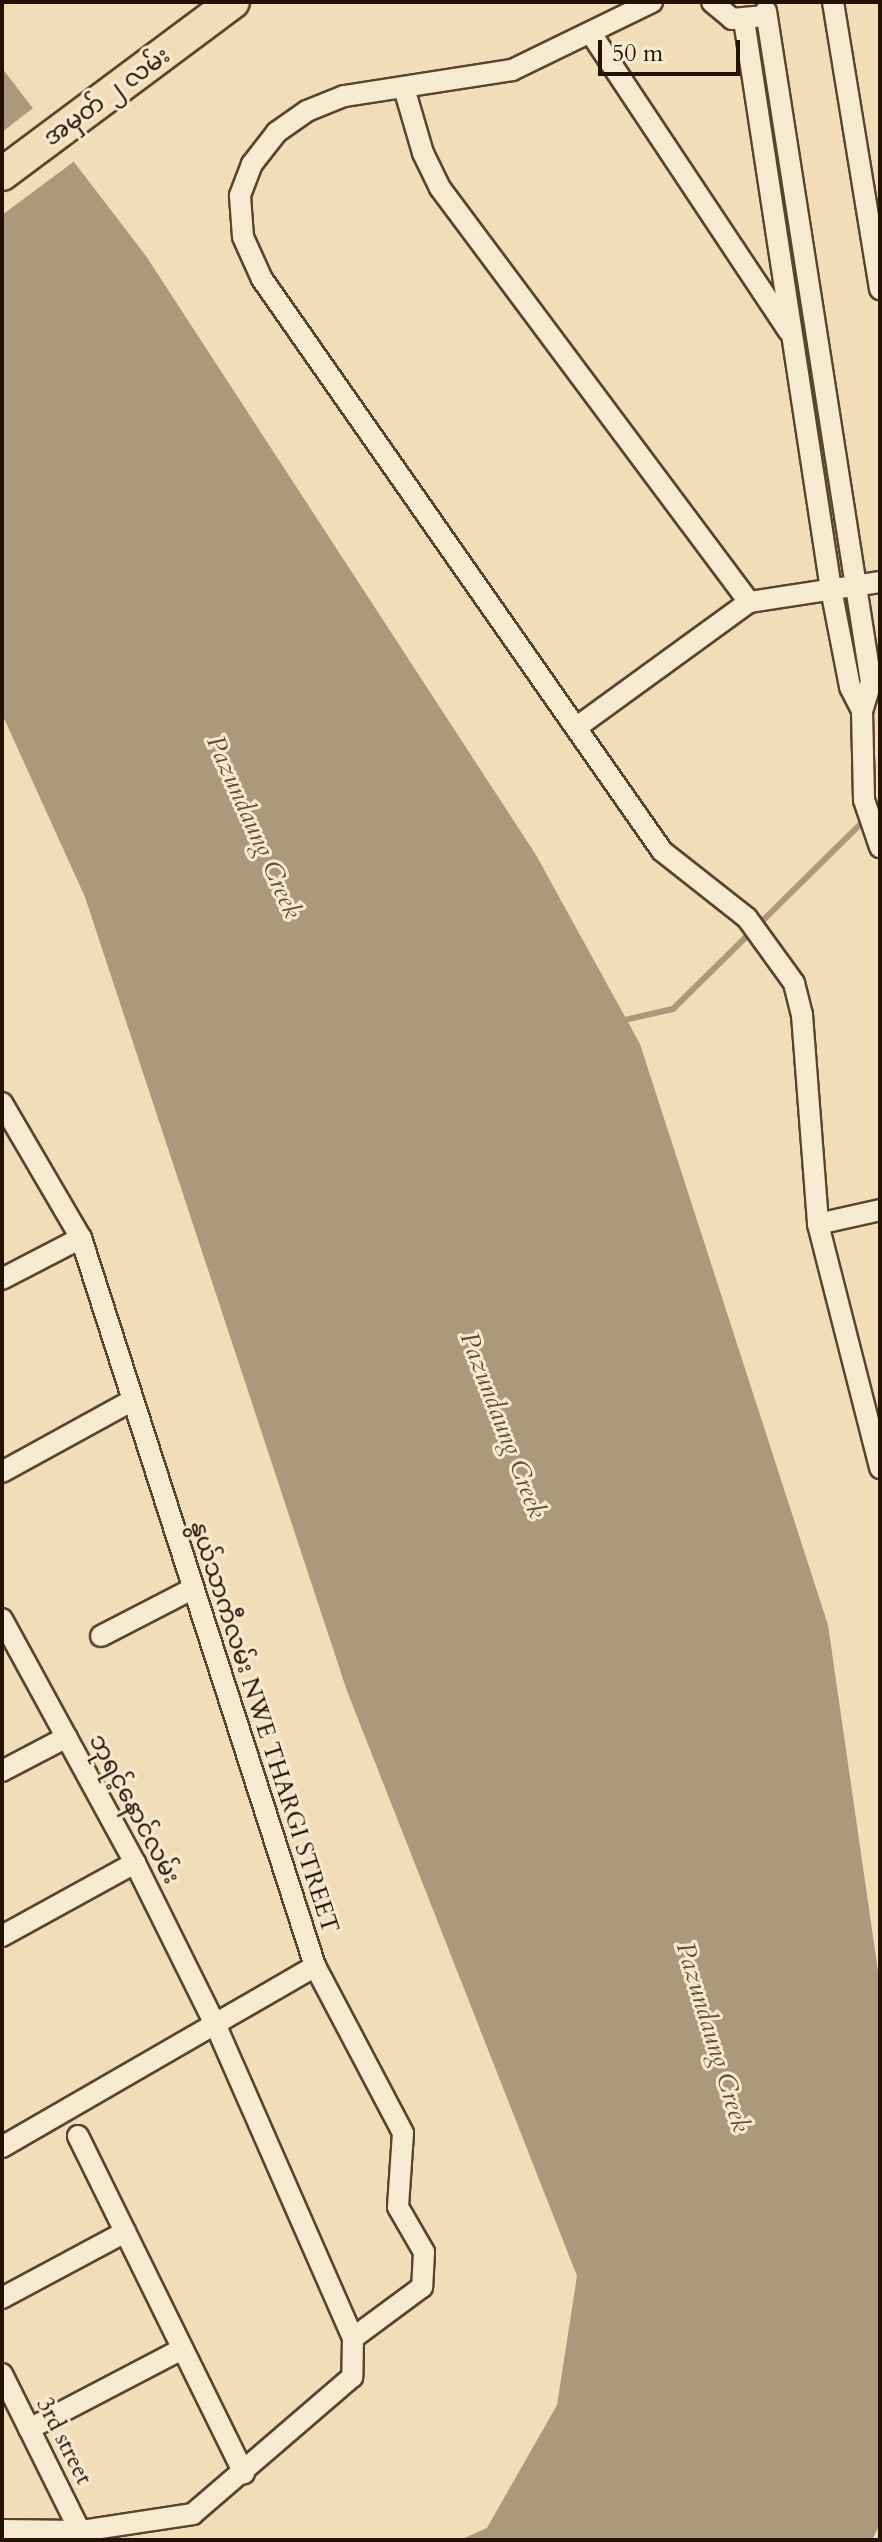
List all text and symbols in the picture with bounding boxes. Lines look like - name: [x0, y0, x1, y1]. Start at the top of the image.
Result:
- scale bar: [602, 24, 744, 74]
- text: 50 m: [612, 37, 663, 70]
- street label: အမှတ် ၂ လမ်း: [38, 41, 176, 153]
- water label: Pazundaung Creek: [200, 731, 308, 923]
- water label: Pazundaung Creek: [453, 1327, 553, 1523]
- street label: နွယ်သာကီလမ်း NWE THARGI STREET: [184, 1517, 344, 1937]
- street label: ဘုရင့်နောင်လမ်း: [82, 1729, 186, 1889]
- water label: Pazundaung Creek: [669, 1938, 757, 2136]
- street label: 3rd street: [30, 2393, 98, 2489]

